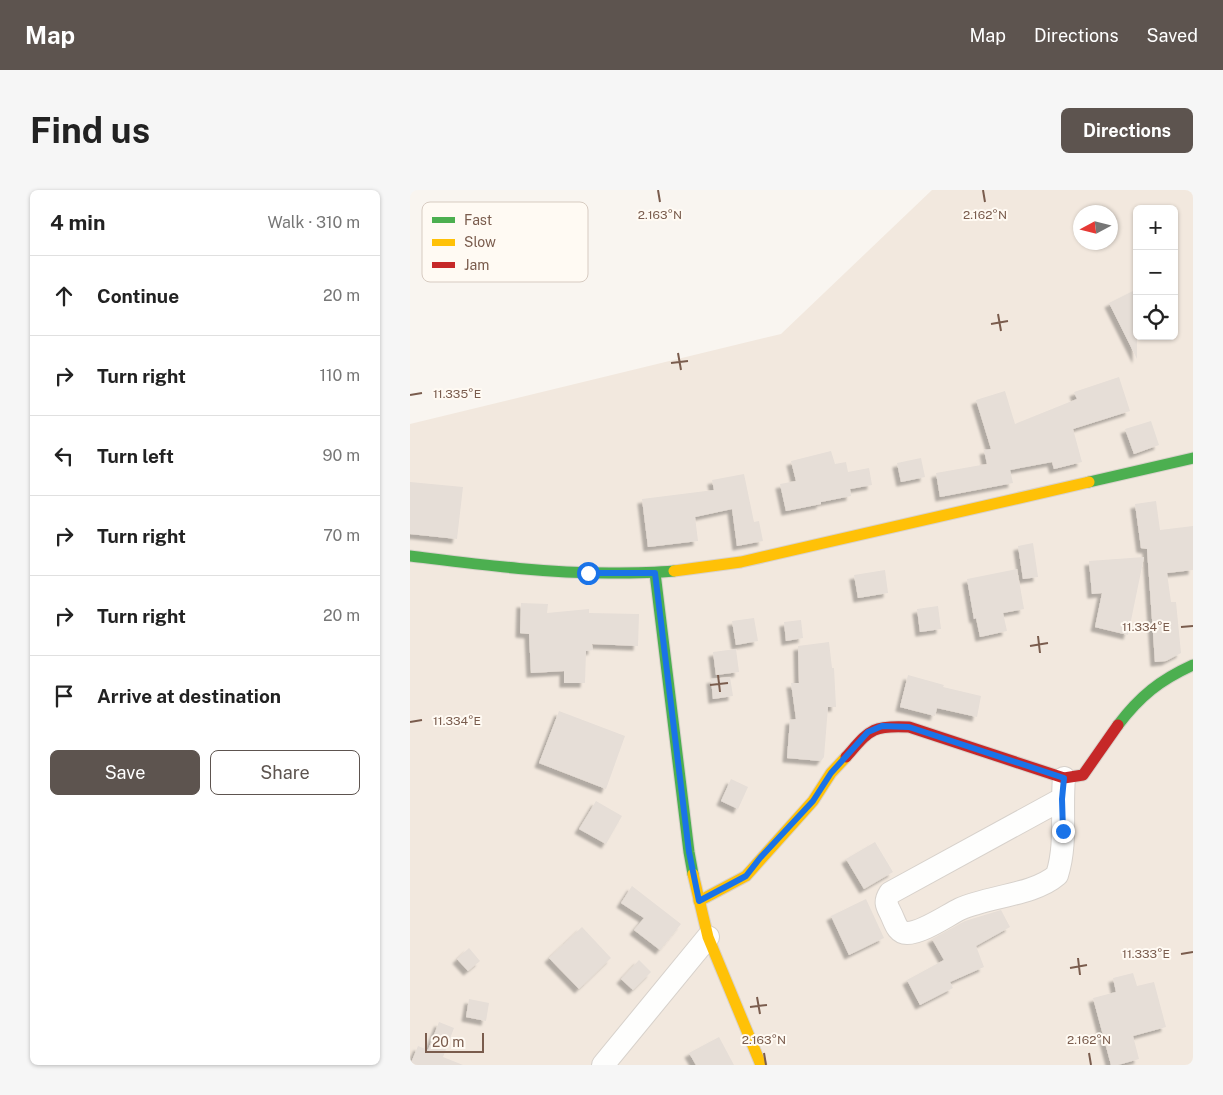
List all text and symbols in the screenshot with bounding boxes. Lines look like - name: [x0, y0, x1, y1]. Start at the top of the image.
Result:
- text: Map: [25, 21, 75, 49]
- text: Map: [969, 25, 1006, 46]
- text: Directions: [1034, 25, 1119, 46]
- text: Saved: [1147, 25, 1198, 46]
- button: Directions: [1061, 108, 1193, 153]
- text: Find us: [30, 110, 150, 151]
- legend: [422, 202, 588, 282]
- north arrow: [1073, 205, 1118, 250]
- map controls: [1133, 205, 1178, 340]
- button: +: [1133, 205, 1178, 250]
- text: 2.163°N: [638, 208, 682, 222]
- text: 2.162°N: [963, 208, 1007, 222]
- text: 4 min: [50, 210, 105, 235]
- text: Fast: [464, 212, 492, 228]
- text: Walk · 310 m: [267, 213, 360, 232]
- text: Slow: [464, 234, 496, 250]
- button: −: [1133, 250, 1178, 295]
- text: Jam: [464, 257, 489, 273]
- icon: ahead: [50, 282, 78, 310]
- text: Continue: [97, 285, 179, 307]
- text: 20 m: [323, 286, 360, 305]
- button: locate: [1133, 295, 1178, 340]
- icon: right: [50, 362, 78, 390]
- text: Turn right: [97, 365, 186, 387]
- text: 110 m: [319, 366, 360, 385]
- text: 11.335°E: [433, 387, 481, 401]
- icon: left: [50, 442, 78, 470]
- text: Turn left: [97, 445, 174, 467]
- text: 90 m: [323, 446, 360, 465]
- icon: right: [50, 522, 78, 550]
- text: Turn right: [97, 525, 186, 547]
- text: 70 m: [323, 526, 360, 545]
- route start: [577, 562, 600, 585]
- icon: right: [50, 602, 78, 630]
- text: Turn right: [97, 605, 186, 627]
- text: 20 m: [323, 606, 360, 625]
- text: 11.334°E: [1122, 620, 1170, 634]
- icon: arrive: [50, 682, 78, 710]
- text: Arrive at destination: [97, 685, 281, 707]
- text: 11.334°E: [433, 714, 481, 728]
- button: Save: [50, 750, 200, 795]
- button: Share: [210, 750, 360, 795]
- route end: [1052, 820, 1075, 843]
- text: 11.333°E: [1122, 947, 1170, 961]
- scale bar: [425, 1030, 484, 1053]
- text: 2.163°N: [742, 1033, 786, 1047]
- text: 2.162°N: [1067, 1033, 1111, 1047]
- text: 20 m: [432, 1034, 464, 1050]

